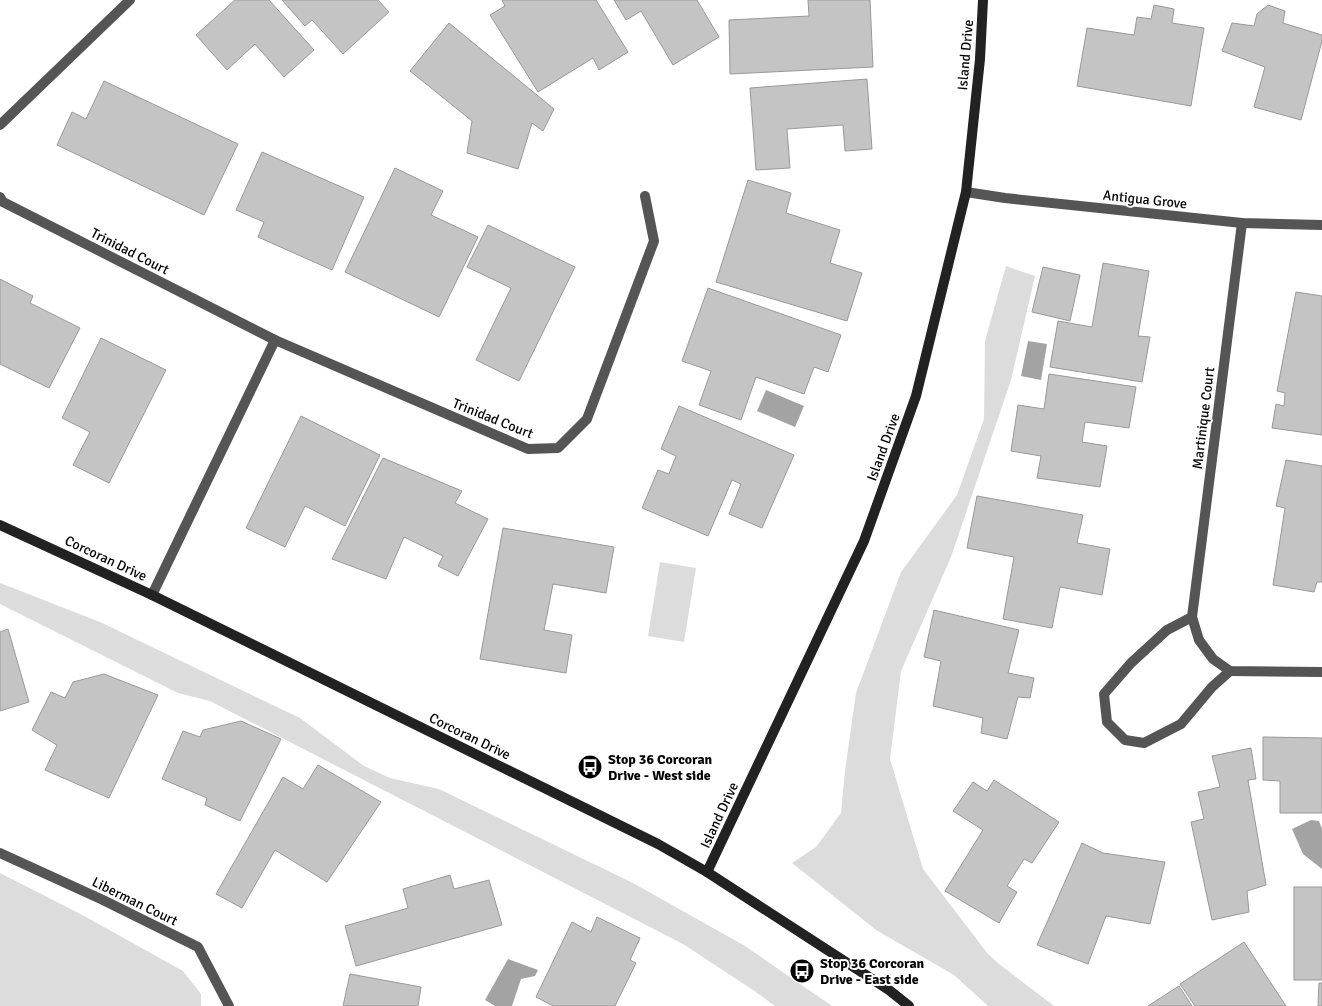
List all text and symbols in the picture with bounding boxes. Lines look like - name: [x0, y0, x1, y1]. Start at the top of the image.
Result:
- street label: Island Drive: [954, 19, 977, 91]
- street label: Antigua Grove: [1102, 187, 1188, 212]
- street label: Trinidad Court: [88, 224, 172, 278]
- street label: Martinique Court: [1189, 366, 1218, 470]
- street label: Trinidad Court: [450, 395, 536, 442]
- street label: Island Drive: [863, 411, 904, 483]
- street label: Corcoran Drive: [62, 532, 149, 585]
- street label: Corcoran Drive: [426, 709, 513, 763]
- place label: Stop 36 Corcoran Drive - West side: [608, 751, 713, 784]
- bus stop icon: Stop 36 Corcoran Drive - West side: [577, 754, 603, 780]
- street label: Island Drive: [697, 779, 742, 851]
- street label: Liberman Court: [89, 873, 180, 930]
- place label: Stop 36 Corcoran Drive - East side: [820, 955, 925, 988]
- bus stop icon: Stop 36 Corcoran Drive - East side: [789, 958, 815, 984]

